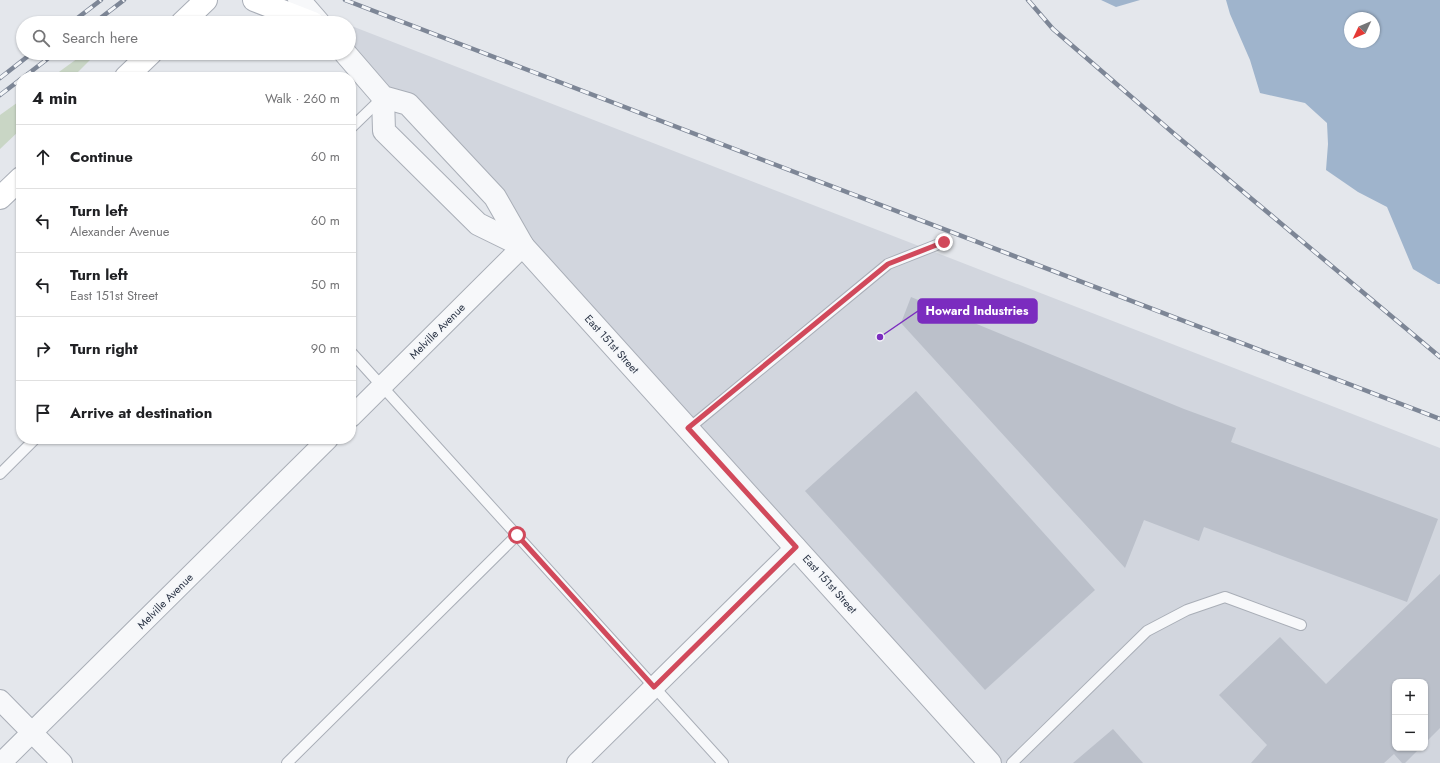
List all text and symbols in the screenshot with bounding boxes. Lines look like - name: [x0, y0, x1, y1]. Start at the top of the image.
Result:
- north arrow: [1344, 12, 1380, 48]
- search box: [16, 16, 356, 60]
- icon: search: [30, 27, 52, 49]
- text: Search here: [62, 27, 138, 49]
- text: 4 min: [32, 86, 77, 110]
- text: Walk · 260 m: [265, 89, 340, 108]
- icon: ahead: [32, 146, 54, 168]
- text: Continue: [70, 146, 133, 168]
- text: 60 m: [311, 147, 340, 166]
- text: Turn left: [70, 200, 128, 222]
- icon: left: [32, 210, 54, 232]
- text: 60 m: [311, 211, 340, 230]
- text: Alexander Avenue: [70, 222, 170, 241]
- route end: [935, 233, 953, 251]
- text: Turn left: [70, 264, 128, 286]
- icon: left: [32, 274, 54, 296]
- text: 50 m: [311, 275, 340, 294]
- text: East 151st Street: [70, 286, 158, 305]
- street label: Melville Avenue: [405, 299, 469, 363]
- callout: Howard Industries: [918, 299, 1037, 323]
- text: Howard Industries: [926, 302, 1029, 320]
- street label: East 151st Street: [581, 311, 643, 377]
- icon: right: [32, 338, 54, 360]
- text: Turn right: [70, 338, 138, 360]
- text: 90 m: [311, 339, 340, 358]
- icon: arrive: [32, 402, 54, 424]
- text: Arrive at destination: [70, 402, 212, 424]
- route start: [508, 526, 526, 544]
- street label: East 151st Street: [799, 551, 861, 617]
- street label: Melville Avenue: [133, 569, 197, 633]
- map controls: [1392, 679, 1428, 751]
- button: +: [1392, 679, 1428, 715]
- button: −: [1392, 715, 1428, 751]

